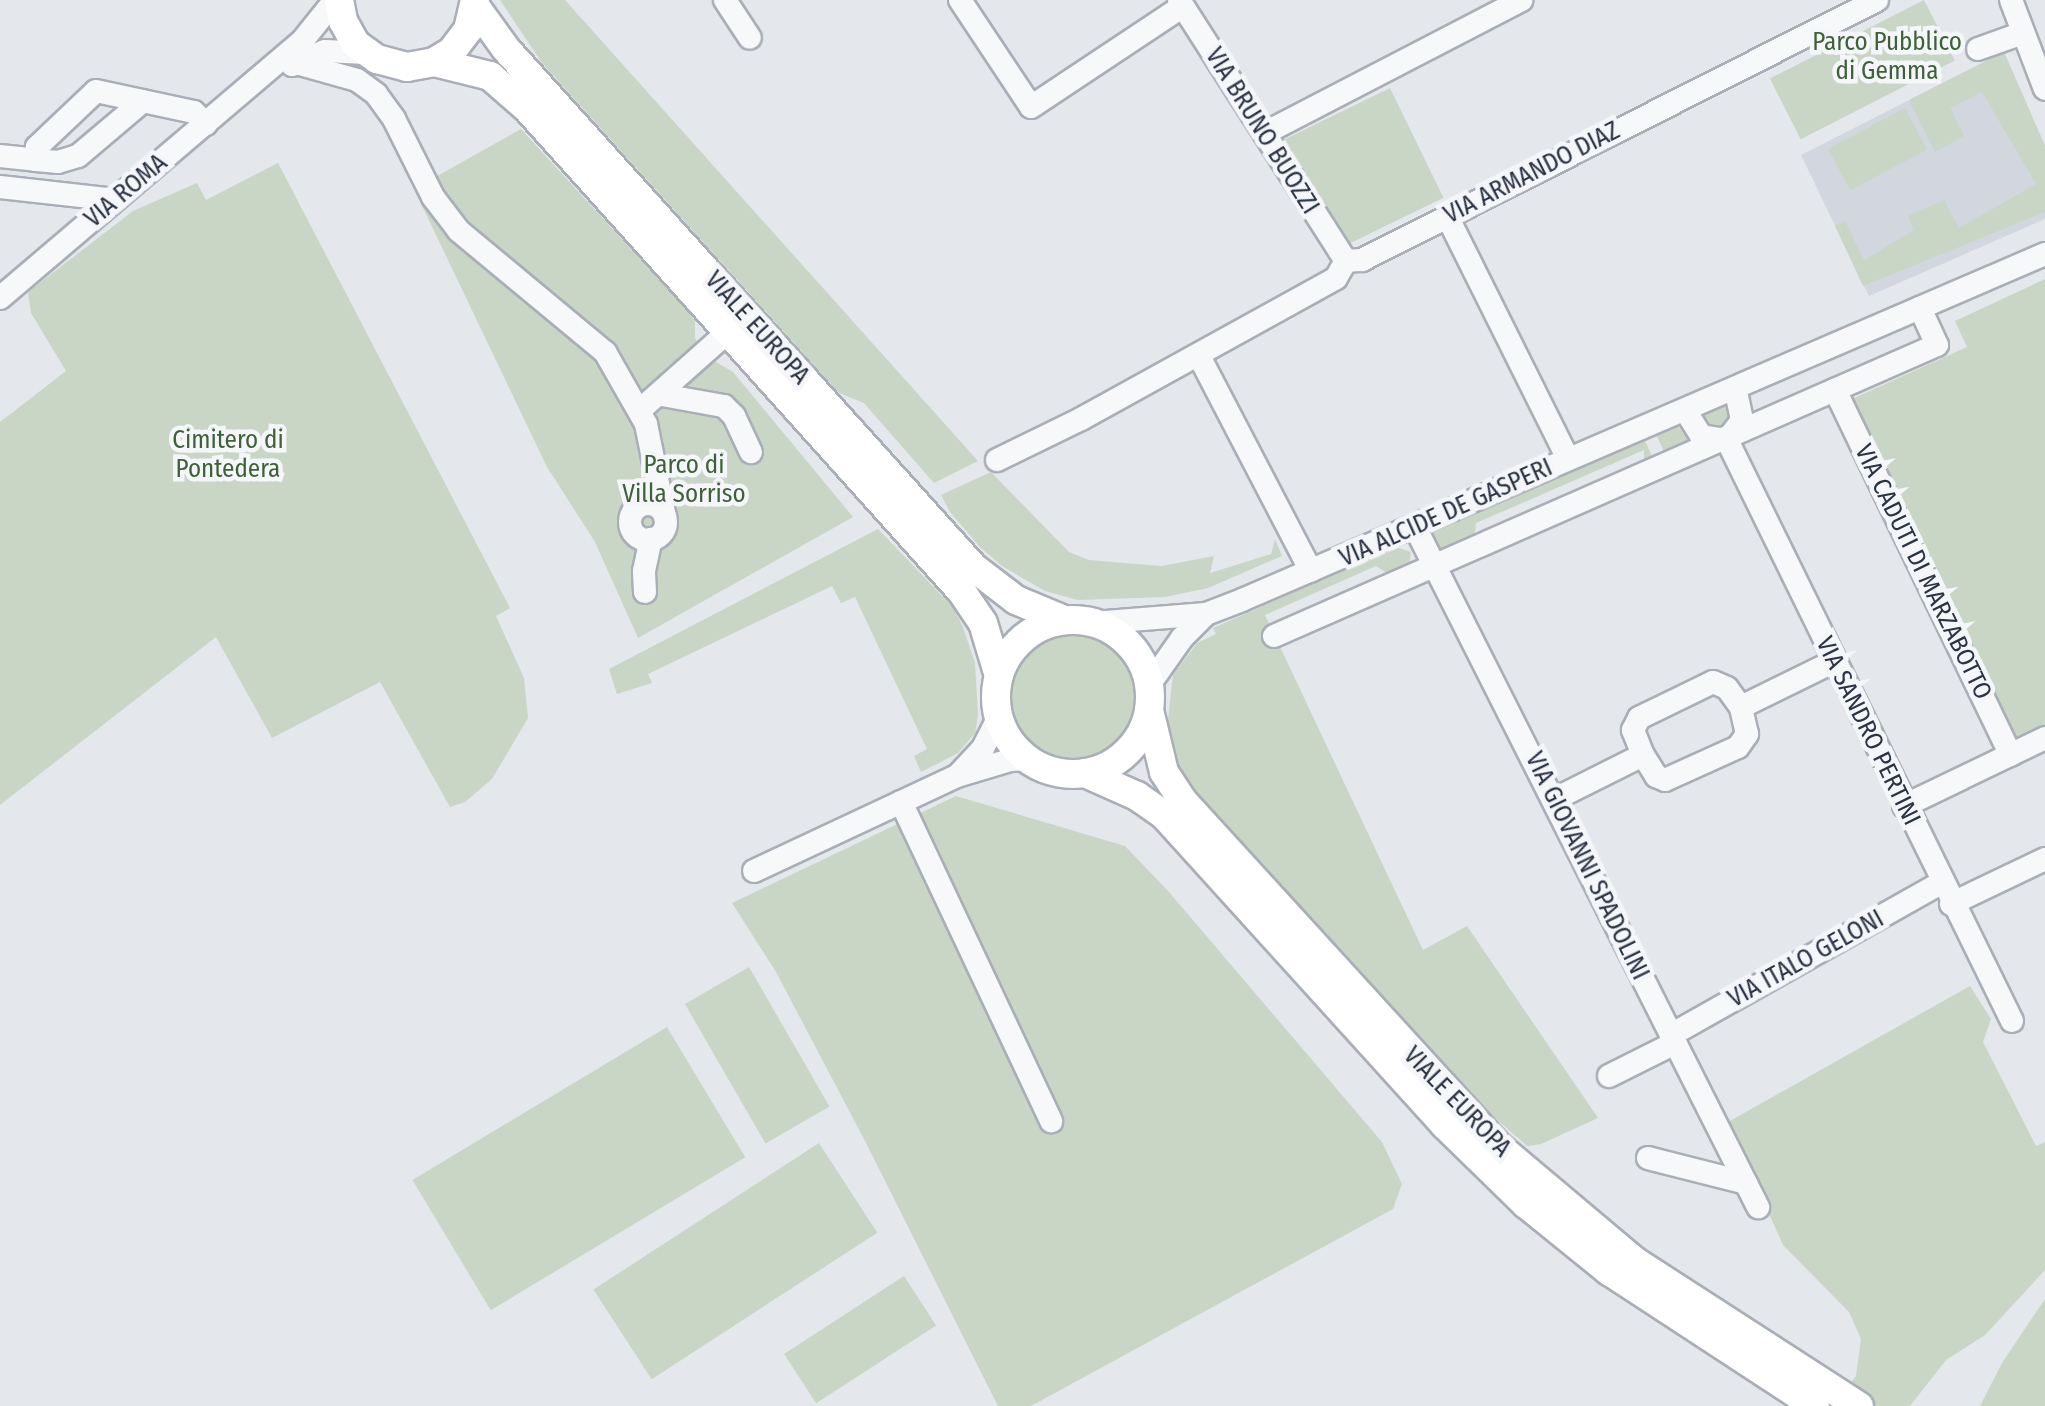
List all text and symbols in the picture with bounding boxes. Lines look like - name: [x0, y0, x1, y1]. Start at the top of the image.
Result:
- park label: Parco Pubblico di Gemma: [1812, 28, 1962, 87]
- street label: VIA BRUNO BUOZZI: [1199, 42, 1325, 220]
- street label: VIA ARMANDO DIAZ: [1439, 116, 1625, 230]
- street label: VIA ROMA: [79, 148, 173, 234]
- street label: VIALE EUROPA: [699, 265, 815, 391]
- park label: Cimitero di Pontedera: [172, 426, 284, 485]
- street label: VIA CADUTI DI MARZABOTTO: [1848, 440, 1998, 704]
- park label: Parco di Villa Sorriso: [622, 451, 746, 510]
- street label: VIA ALCIDE DE GASPERI: [1335, 453, 1557, 573]
- street label: VIA SANDRO PERTINI: [1809, 632, 1927, 830]
- street label: VIA GIOVANNI SPADOLINI: [1519, 747, 1655, 985]
- street label: VIA ITALO GELONI: [1723, 904, 1889, 1014]
- street label: VIALE EUROPA: [1397, 1041, 1517, 1163]

